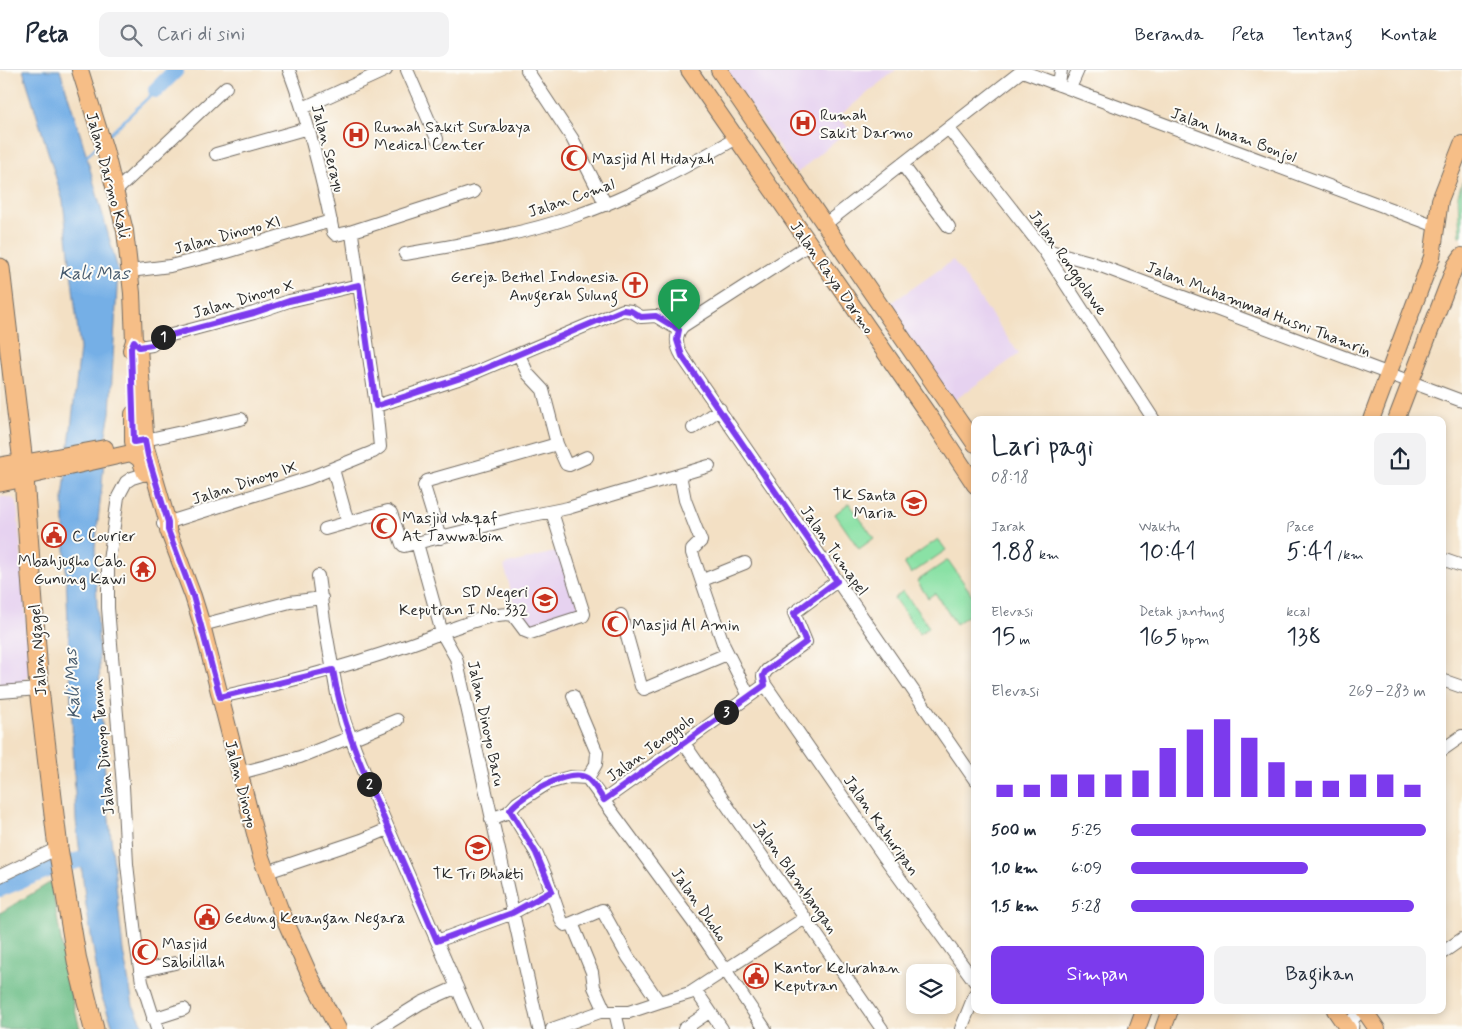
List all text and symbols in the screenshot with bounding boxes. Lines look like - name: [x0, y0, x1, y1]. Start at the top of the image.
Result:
- search box: [99, 12, 449, 57]
- text: Peta: [25, 19, 69, 50]
- icon: search: [117, 21, 145, 49]
- text: Cari di sini: [157, 22, 245, 47]
- text: Beranda: [1134, 23, 1203, 47]
- text: Peta: [1231, 23, 1264, 47]
- text: Tentang: [1292, 23, 1353, 47]
- text: Kontak: [1381, 23, 1437, 47]
- street label: Jalan Serayu: [306, 102, 349, 195]
- street label: Jalan Imam Bonjol: [1168, 103, 1299, 168]
- place label: Rumah Sakit Darmo: [820, 105, 913, 144]
- street label: Jalan Darmo Kali: [81, 110, 135, 241]
- hospital icon: Rumah Sakit Darmo: [790, 110, 816, 136]
- place label: Rumah Sakit Surabaya Medical Center: [374, 117, 531, 156]
- hospital icon: Rumah Sakit Surabaya Medical Center: [343, 122, 369, 148]
- mosque icon: Masjid Al Hidayah: [561, 145, 587, 171]
- place label: Masjid Al Hidayah: [592, 149, 714, 170]
- street label: Jalan Comal: [525, 174, 618, 223]
- street label: Jalan Ronggolawe: [1023, 206, 1112, 321]
- street label: Jalan Dinoyo XI: [172, 211, 283, 260]
- street label: Jalan Raya Darmo: [785, 217, 879, 338]
- street label: Jalan Muhammad Husni Thamrin: [1143, 257, 1374, 362]
- water label: Kali Mas: [59, 262, 131, 286]
- place label: Gereja Bethel Indonesia Anugerah Sulung: [450, 267, 618, 307]
- church icon: Gereja Bethel Indonesia Anugerah Sulung: [622, 272, 648, 298]
- street label: Jalan Dinoyo X: [190, 275, 296, 324]
- pin: [658, 279, 700, 330]
- icon: arrive: [665, 286, 693, 314]
- pin: 1: [150, 324, 176, 350]
- text: 1: [160, 328, 167, 346]
- text: Lari pagi: [991, 429, 1094, 466]
- button: share: [1374, 433, 1426, 485]
- street label: Jalan Dinoyo IX: [189, 457, 300, 510]
- text: 08:18: [991, 467, 1029, 488]
- place label: TK Santa Maria: [833, 485, 896, 524]
- school or university icon: TK Santa Maria: [901, 490, 927, 516]
- street label: Jalan Tumapel: [795, 502, 873, 600]
- place label: Masjid Waqaf At Tawwabin: [402, 508, 504, 547]
- mosque icon: Masjid Waqaf At Tawwabin: [371, 513, 397, 539]
- text: Jarak: [991, 518, 1026, 536]
- text: Waktu: [1139, 518, 1180, 536]
- text: Pace: [1286, 518, 1314, 536]
- public building icon: C Courier: [41, 522, 67, 548]
- place label: C Courier: [72, 526, 136, 547]
- text: 1.88: [991, 536, 1035, 569]
- text: 10:41: [1139, 536, 1196, 569]
- text: 5:41: [1286, 536, 1333, 569]
- text: km: [1035, 546, 1059, 564]
- text: /km: [1333, 546, 1364, 564]
- place label: Mbahjugho Cab. Gunung Kawi: [18, 551, 126, 590]
- temple icon: Mbahjugho Cab. Gunung Kawi: [130, 556, 156, 582]
- place label: SD Negeri Keputran I No. 332: [399, 582, 528, 621]
- school or university icon: SD Negeri Keputran I No. 332: [532, 587, 558, 613]
- street label: Jalan Ngagel: [25, 603, 53, 696]
- text: Elevasi: [991, 603, 1033, 621]
- text: Detak jantung: [1139, 603, 1225, 621]
- text: kcal: [1286, 603, 1310, 621]
- mosque icon: Masjid Al Amin: [602, 611, 628, 637]
- place label: Masjid Al Amin: [632, 615, 740, 636]
- text: 15: [991, 621, 1016, 654]
- text: 165: [1139, 621, 1178, 654]
- text: 138: [1286, 621, 1322, 654]
- text: m: [1016, 631, 1030, 649]
- text: bpm: [1178, 631, 1210, 649]
- water label: Kali Mas: [59, 646, 87, 720]
- street label: Jalan Dinoyo Baru: [462, 659, 509, 788]
- street label: Jalan Dinoyo Tenun: [87, 677, 120, 816]
- text: Elevasi: [991, 681, 1039, 702]
- text: 269–283 m: [1348, 681, 1426, 702]
- pin: 3: [714, 700, 738, 724]
- text: 3: [723, 703, 730, 721]
- street label: Jalan Jenggolo: [603, 709, 700, 788]
- street label: Jalan Dinoyo: [219, 738, 262, 831]
- street label: Jalan Kahuripan: [838, 771, 923, 880]
- pin: 2: [356, 772, 382, 796]
- text: 2: [366, 775, 373, 793]
- street label: Jalan Blambangan: [746, 815, 842, 939]
- text: 500 m: [991, 820, 1036, 841]
- text: 5:25: [1071, 820, 1101, 841]
- school or university icon: TK Tri Bhakti: [465, 835, 491, 861]
- text: 1.0 km: [991, 858, 1038, 879]
- text: 6:09: [1071, 858, 1102, 879]
- place label: TK Tri Bhakti: [433, 864, 523, 885]
- street label: Jalan Dhoho: [666, 864, 732, 946]
- text: 1.5 km: [991, 896, 1039, 917]
- text: 5:28: [1071, 896, 1101, 917]
- public building icon: Gedung Keuangan Negara: [194, 904, 220, 930]
- place label: Gedung Keuangan Negara: [224, 908, 405, 930]
- place label: Masjid Sabilillah: [162, 934, 225, 973]
- mosque icon: Masjid Sabilillah: [132, 939, 158, 965]
- button: Simpan: [991, 946, 1204, 1004]
- button: Bagikan: [1214, 946, 1426, 1004]
- place label: Kantor Kelurahan Keputran: [774, 958, 901, 997]
- public building icon: Kantor Kelurahan Keputran: [743, 963, 769, 989]
- map controls: [906, 964, 956, 1014]
- button: layers: [906, 964, 956, 1014]

